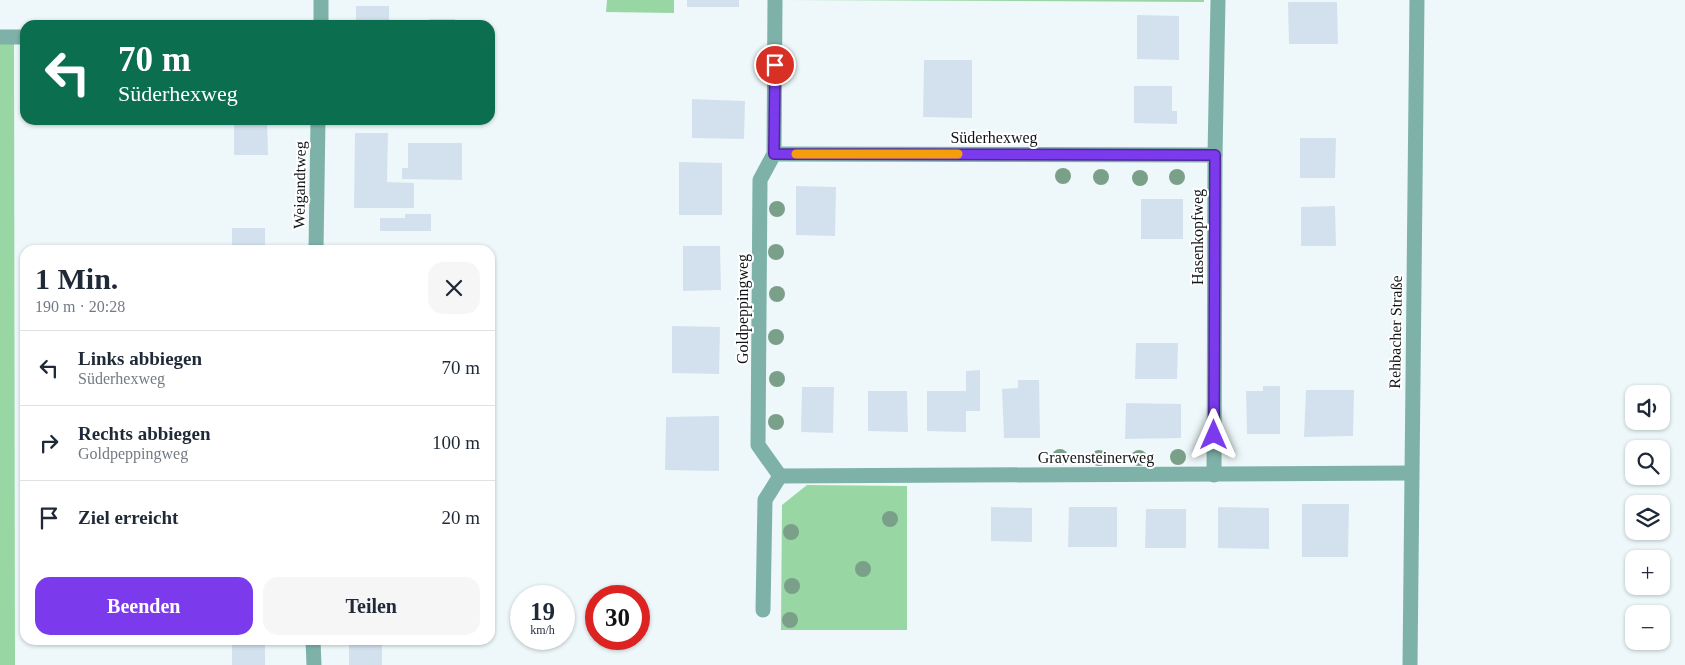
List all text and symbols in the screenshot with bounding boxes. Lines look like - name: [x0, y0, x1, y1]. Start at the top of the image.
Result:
- icon: left: [35, 40, 100, 105]
- text: 70 m: [118, 40, 191, 79]
- pin: [754, 44, 796, 86]
- icon: arrive: [761, 51, 789, 79]
- text: Süderhexweg: [118, 81, 238, 106]
- street label: Süderhexweg: [950, 129, 1038, 147]
- street label: Weigandtweg: [290, 141, 310, 229]
- street label: Hasenkopfweg: [1189, 189, 1207, 285]
- street label: Goldpeppingweg: [734, 254, 752, 364]
- text: 1 Min.: [35, 262, 118, 295]
- button: close: [428, 262, 480, 314]
- street label: Rehbacher Straße: [1386, 275, 1405, 389]
- text: 190 m · 20:28: [35, 298, 125, 315]
- text: Links abbiegen: [78, 348, 202, 369]
- icon: left: [35, 354, 63, 382]
- text: 70 m: [441, 357, 480, 378]
- text: Süderhexweg: [78, 370, 165, 387]
- map controls: [1625, 385, 1670, 650]
- button: sound: [1625, 385, 1670, 430]
- position arrow: [1187, 408, 1239, 460]
- text: Rechts abbiegen: [78, 423, 210, 444]
- icon: right: [35, 429, 63, 457]
- text: 100 m: [432, 432, 480, 453]
- button: search: [1625, 440, 1670, 485]
- text: Goldpeppingweg: [78, 445, 188, 462]
- street label: Gravensteinerweg: [1038, 449, 1154, 467]
- button: layers: [1625, 495, 1670, 540]
- icon: arrive: [35, 504, 63, 532]
- text: Ziel erreicht: [78, 507, 178, 528]
- text: 20 m: [441, 507, 480, 528]
- button: +: [1625, 550, 1670, 595]
- button: Beenden: [35, 577, 253, 635]
- button: Teilen: [263, 577, 480, 635]
- speed limit sign: 30: [585, 585, 650, 650]
- text: 19: [530, 598, 555, 625]
- button: −: [1625, 605, 1670, 650]
- text: km/h: [530, 623, 555, 637]

